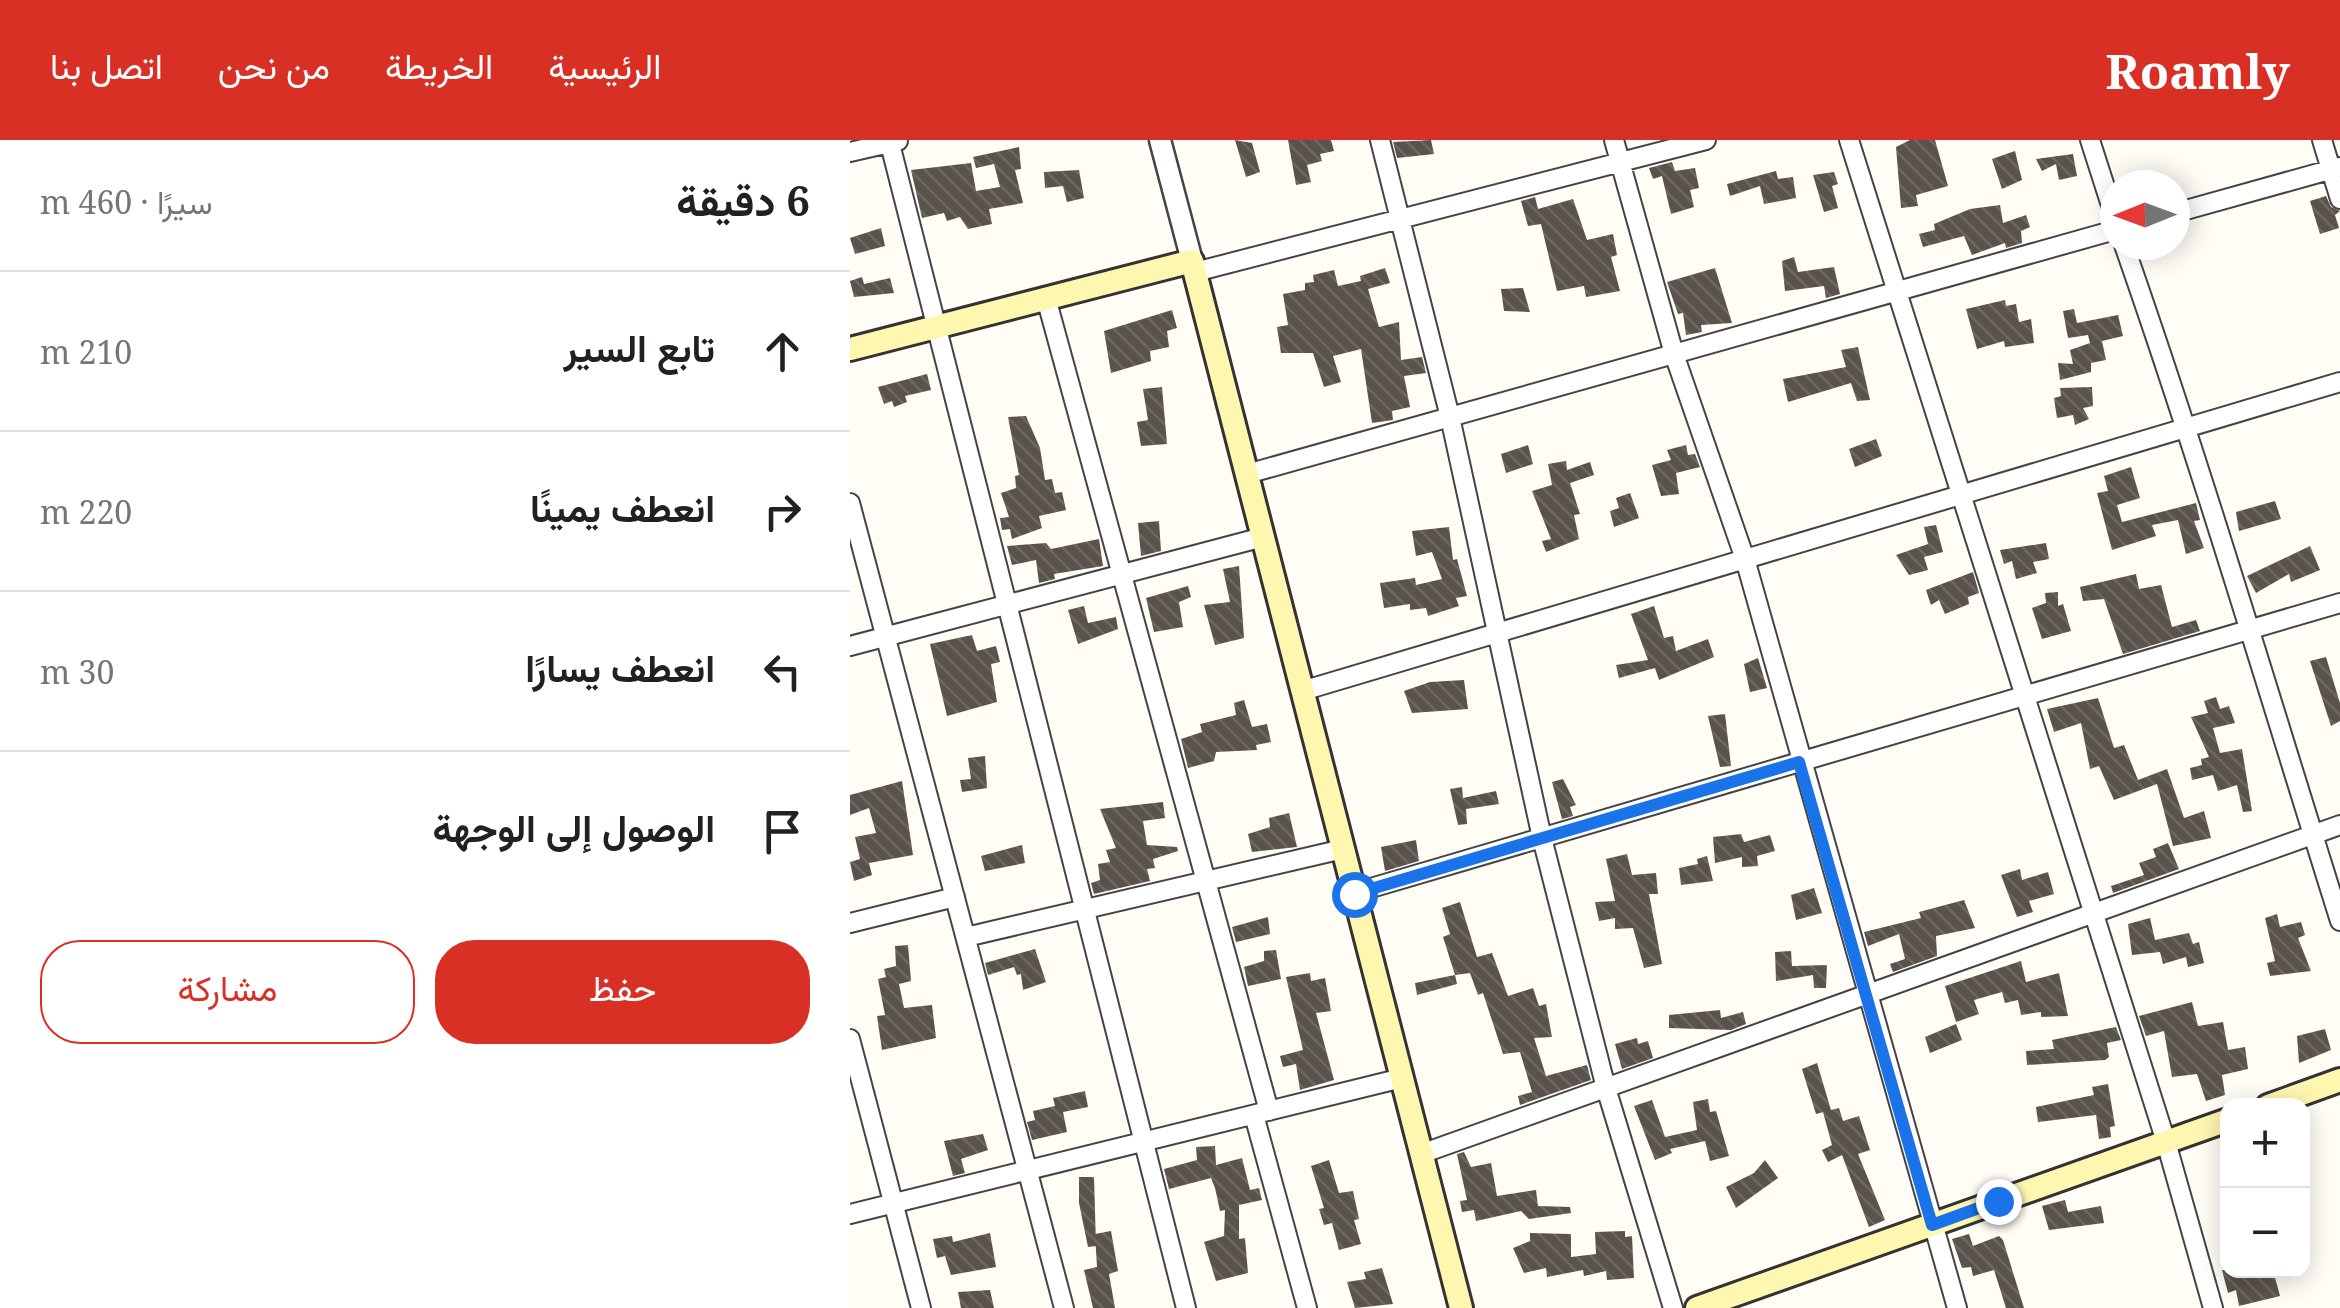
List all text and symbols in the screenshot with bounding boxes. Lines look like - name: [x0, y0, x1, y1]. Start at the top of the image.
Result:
- text: Roamly: [2106, 38, 2290, 103]
- text: اتصل بنا: [50, 42, 163, 89]
- text: من نحن: [218, 42, 330, 89]
- text: الخريطة: [385, 42, 493, 89]
- text: الرئيسية: [548, 42, 661, 89]
- north arrow: [2100, 170, 2190, 260]
- text: 6 دقيقة: [676, 171, 810, 228]
- text: سيرًا · 460 m: [40, 180, 212, 223]
- text: تابع السير: [563, 321, 715, 373]
- icon: ahead: [755, 324, 810, 379]
- text: 210 m: [40, 330, 132, 373]
- text: انعطف يمينًا: [530, 481, 715, 533]
- icon: right: [755, 484, 810, 539]
- text: 220 m: [40, 490, 132, 533]
- text: انعطف يسارًا: [525, 641, 715, 693]
- icon: left: [755, 644, 810, 699]
- text: 30 m: [40, 650, 114, 693]
- text: الوصول إلى الوجهة: [433, 801, 715, 853]
- icon: arrive: [755, 804, 810, 859]
- route start: [1332, 872, 1378, 918]
- button: مشاركة: [40, 940, 415, 1044]
- button: حفظ: [435, 940, 810, 1044]
- map controls: [2220, 1098, 2310, 1278]
- button: +: [2220, 1098, 2310, 1188]
- route end: [1976, 1179, 2022, 1225]
- button: −: [2220, 1188, 2310, 1278]

